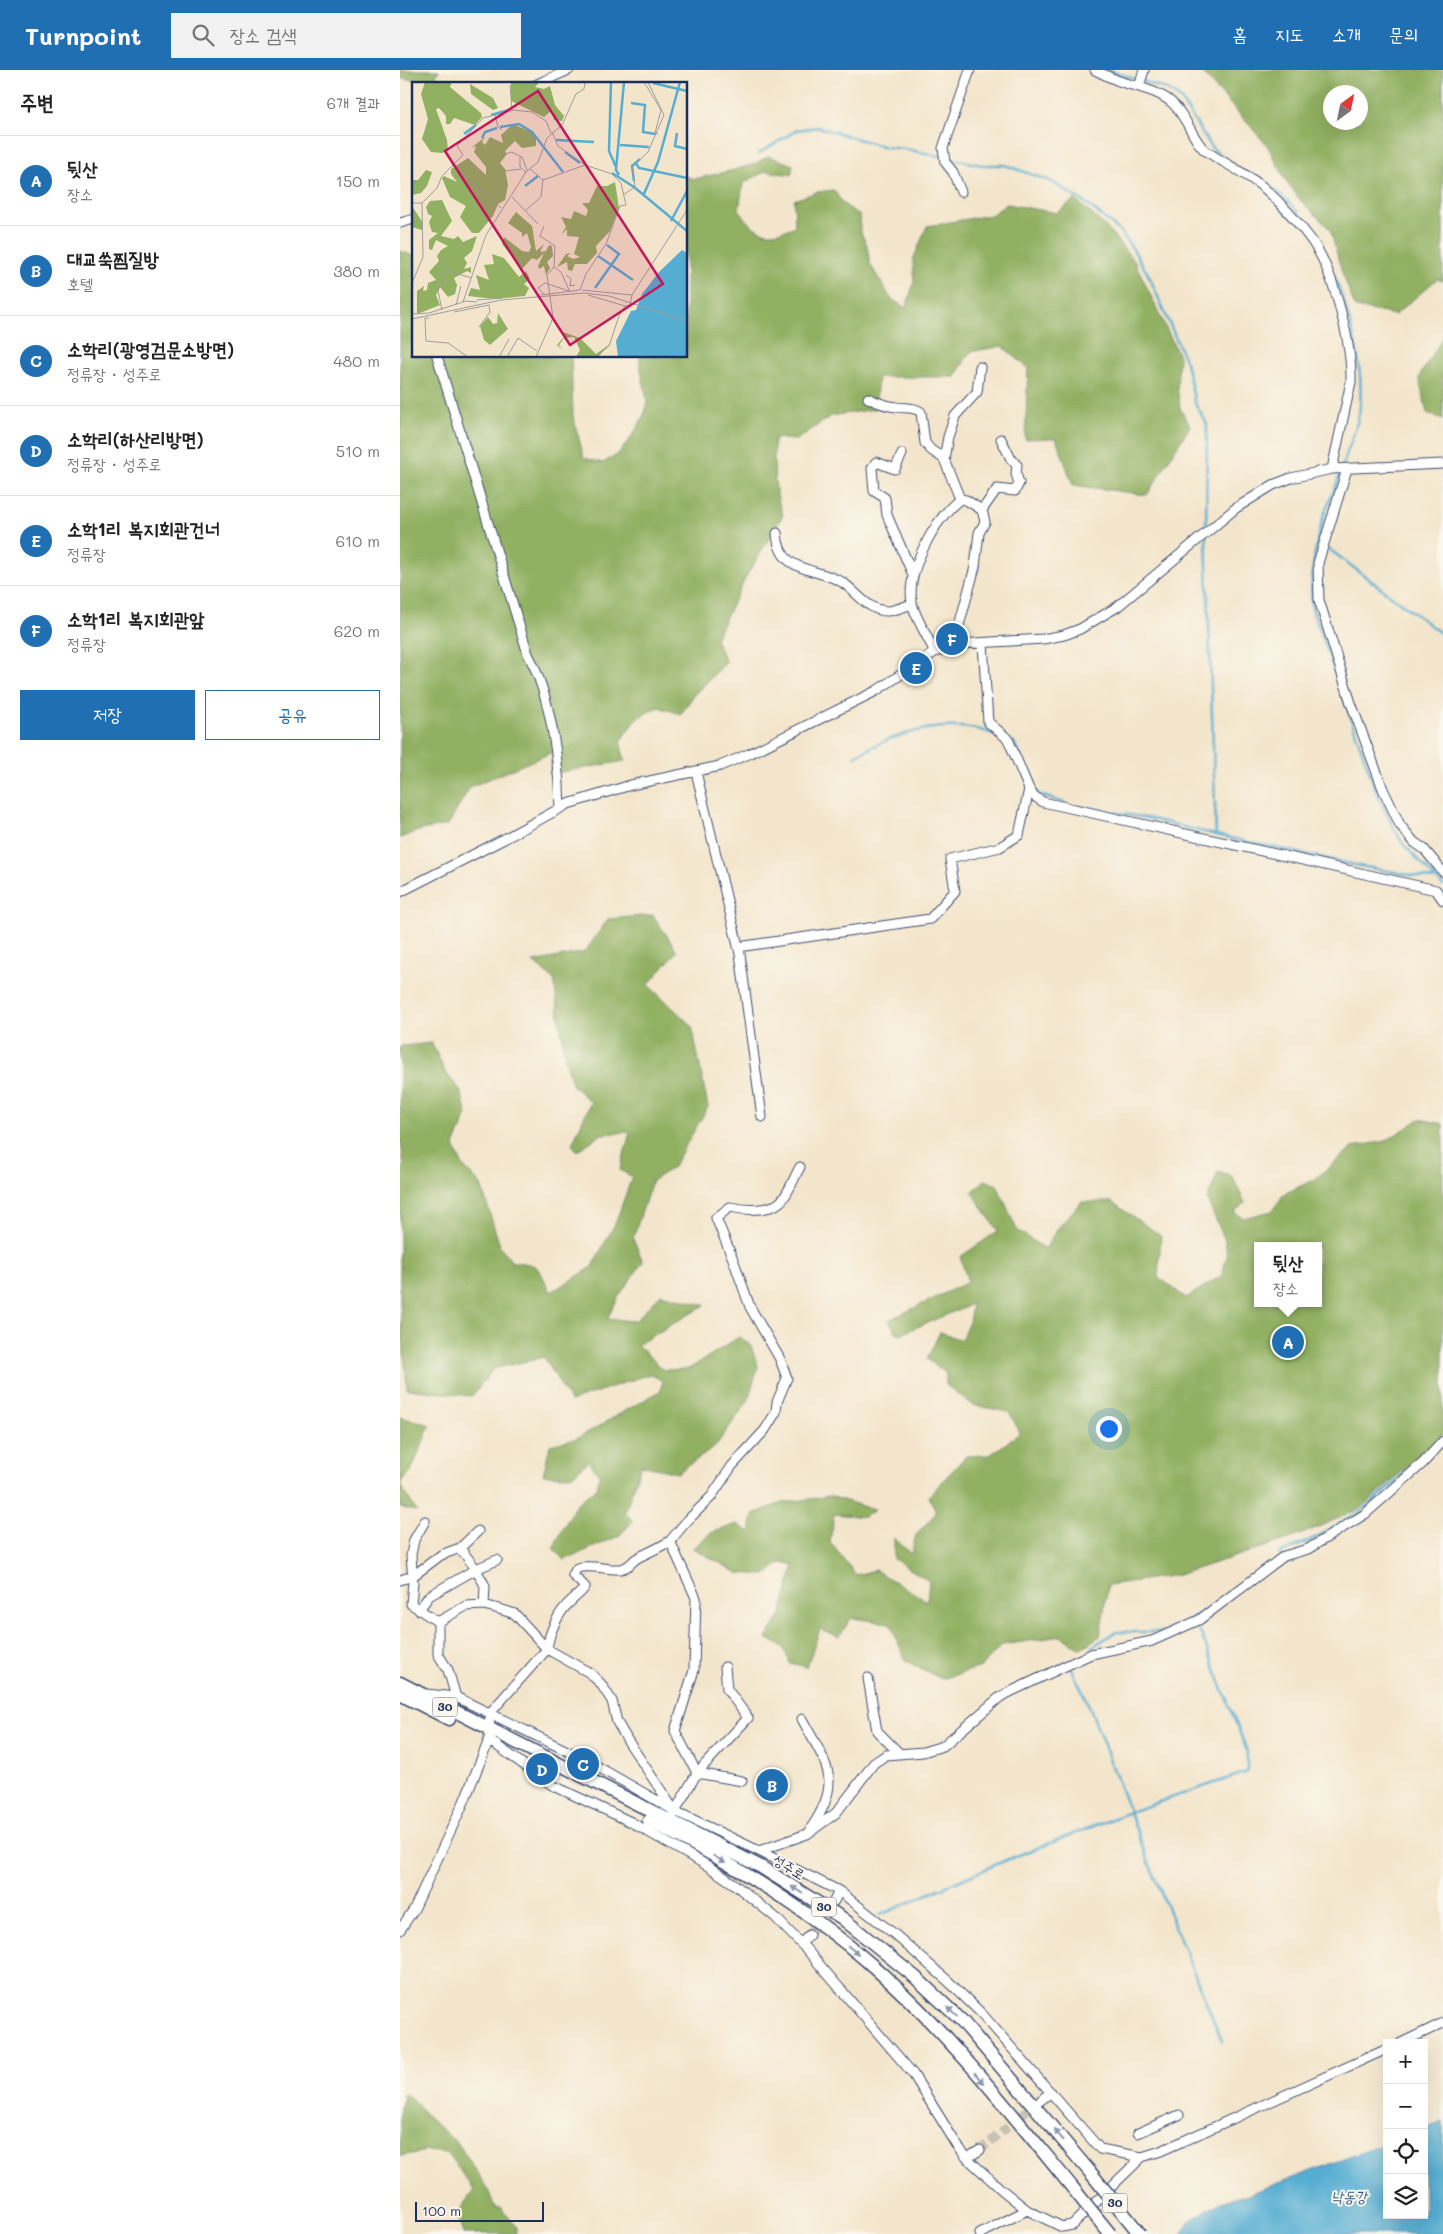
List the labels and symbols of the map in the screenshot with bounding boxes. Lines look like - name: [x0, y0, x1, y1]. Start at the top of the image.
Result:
- inset map: [412, 82, 688, 358]
- north arrow: [1323, 85, 1368, 130]
- pin: F: [936, 620, 968, 658]
- pin: E: [900, 649, 932, 687]
- pin: A: [1272, 1323, 1304, 1361]
- your location: [1096, 1416, 1122, 1442]
- road number: 30: [432, 1698, 458, 1716]
- pin: C: [567, 1745, 599, 1783]
- pin: D: [526, 1750, 558, 1788]
- pin: B: [756, 1766, 788, 1804]
- street label: 성주로: [770, 1850, 809, 1884]
- one-way arrow: [712, 1854, 726, 1863]
- one-way arrow: [791, 1886, 804, 1895]
- road number: 30: [812, 1898, 836, 1916]
- one-way arrow: [846, 1944, 859, 1955]
- one-way arrow: [947, 2006, 959, 2018]
- one-way arrow: [974, 2071, 985, 2084]
- one-way arrow: [1053, 2128, 1064, 2141]
- water label: 낙동강: [1331, 2186, 1369, 2206]
- road number: 30: [1102, 2194, 1128, 2212]
- scale bar: [415, 2199, 544, 2222]

